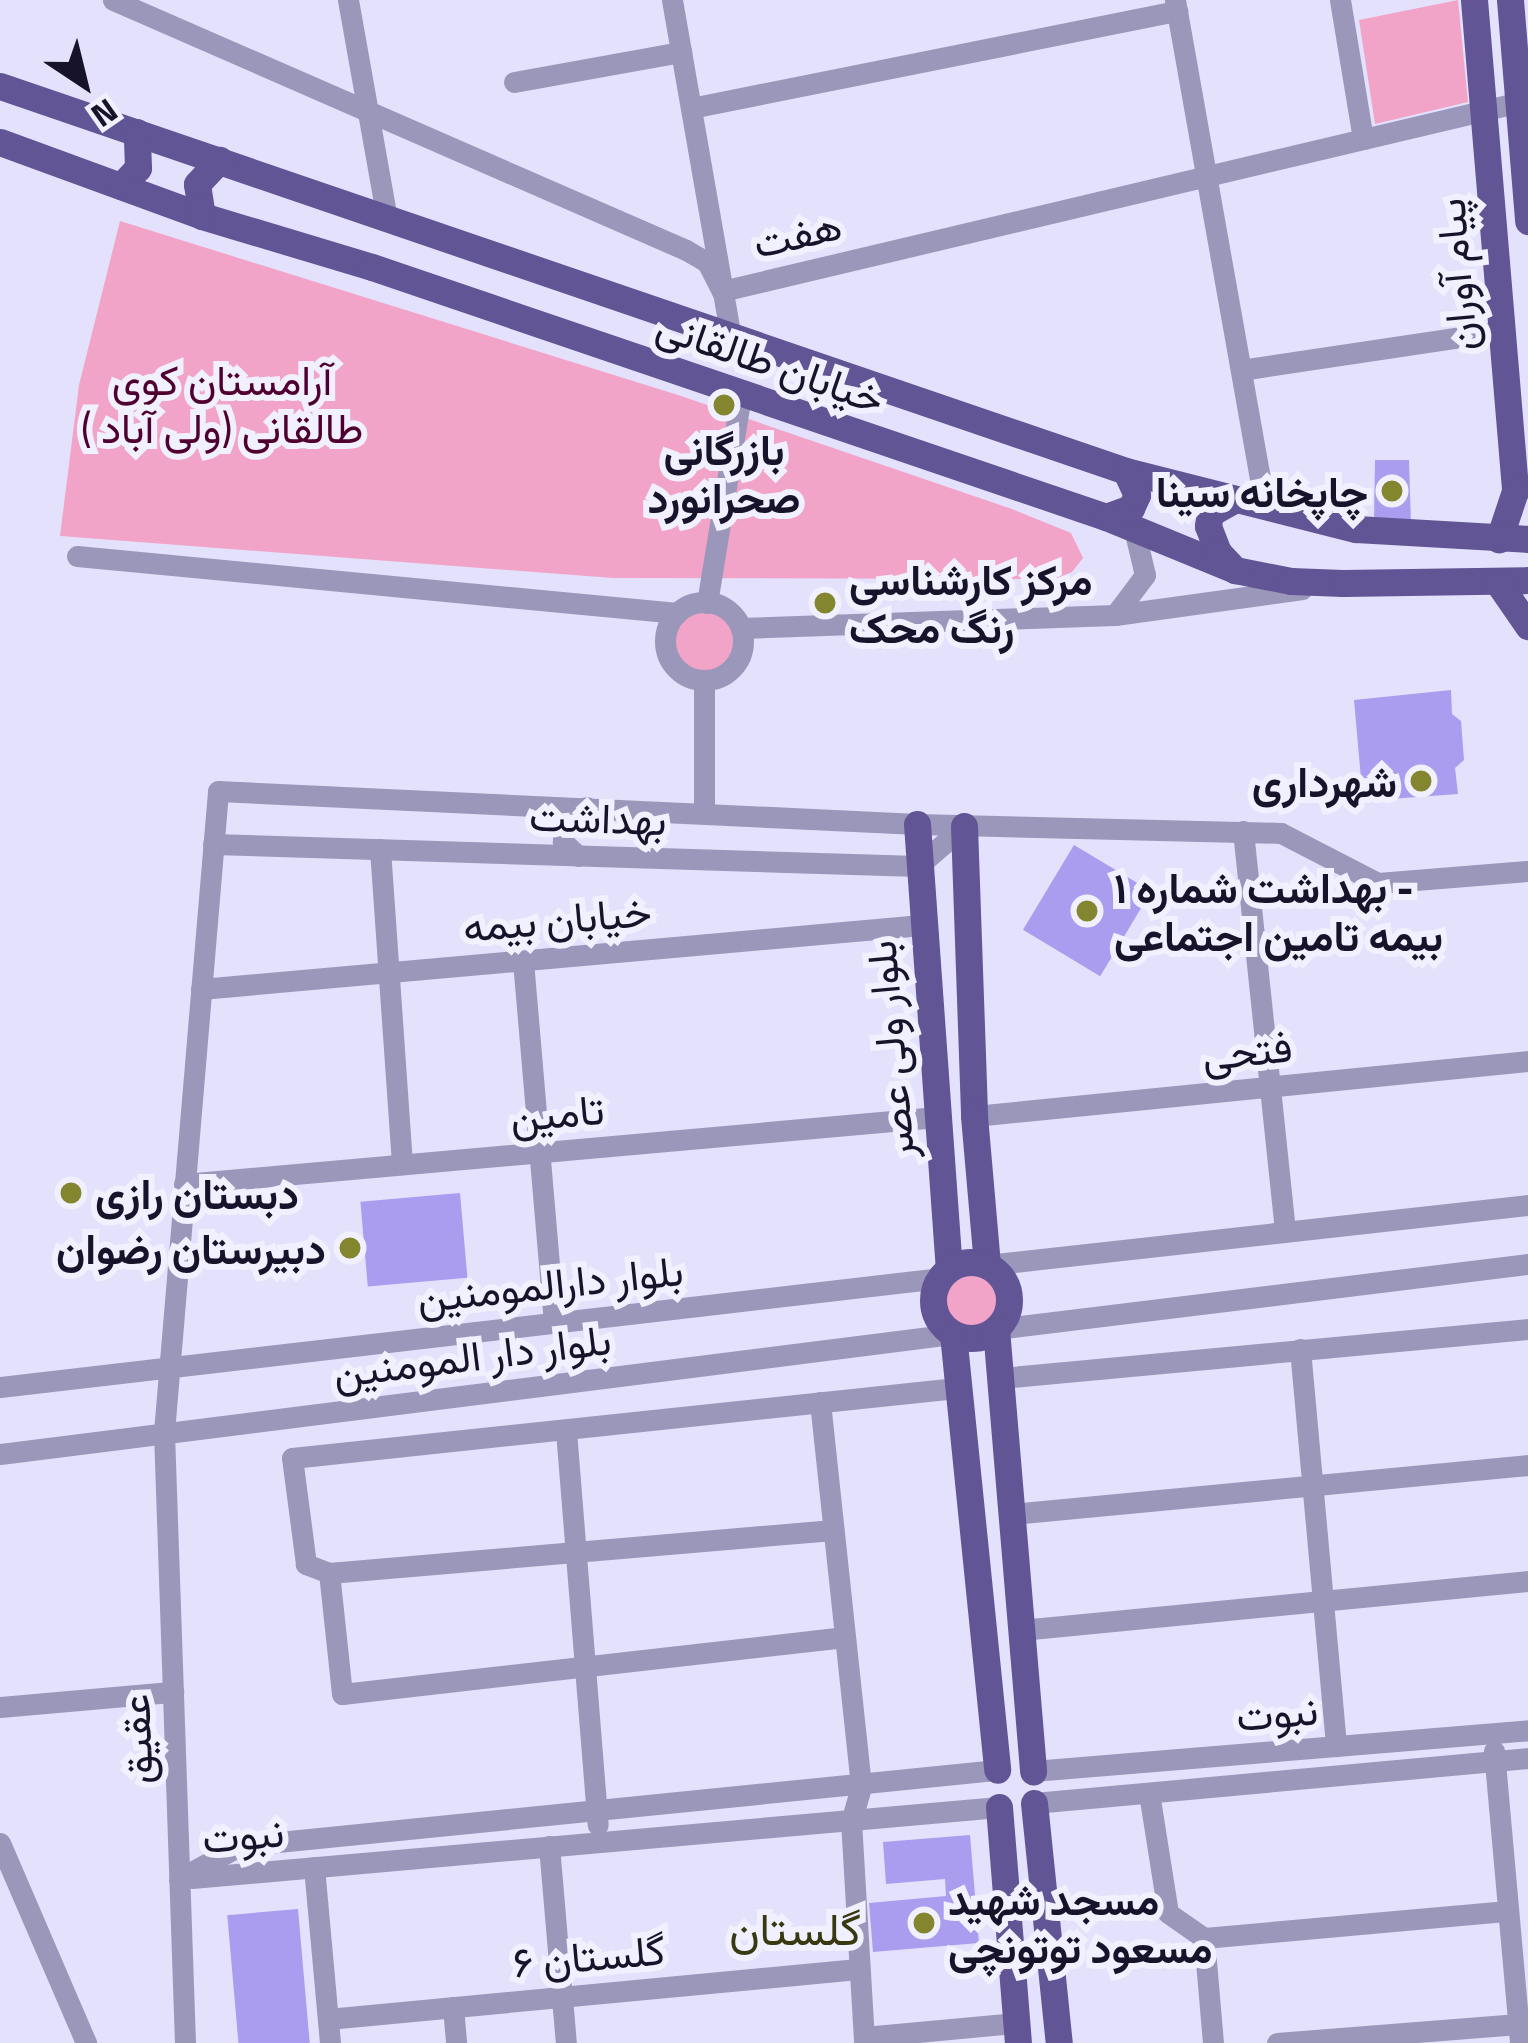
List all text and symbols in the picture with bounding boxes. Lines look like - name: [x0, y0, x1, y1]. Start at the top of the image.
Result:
- north arrow: [24, 24, 144, 144]
- text: N: [81, 86, 128, 141]
- street label: پیام آوران: [1423, 197, 1487, 353]
- street label: هفت: [748, 198, 846, 268]
- street label: خیابان طالقانی: [651, 299, 891, 423]
- park label: آرامستان کوی طالقانی (ولی آباد ): [81, 354, 363, 452]
- marker: بازرگانی صحرانورد: [711, 392, 737, 418]
- place label: بازرگانی صحرانورد: [647, 424, 801, 522]
- place label: چاپخانه سینا: [1156, 466, 1368, 516]
- marker: چاپخانه سینا: [1379, 478, 1405, 504]
- place label: مرکز کارشناسی رنگ محک: [849, 554, 1092, 652]
- marker: مرکز کارشناسی رنگ محک: [812, 590, 838, 616]
- place label: شهرداری: [1252, 756, 1397, 806]
- marker: شهرداری: [1408, 768, 1434, 794]
- street label: بهداشت: [528, 789, 668, 845]
- place label: بهداشت شماره ۱ - بیمه تامین اجتماعی: [1114, 862, 1443, 960]
- street label: خیابان بیمه: [461, 885, 653, 951]
- marker: بهداشت شماره ۱ - بیمه تامین اجتماعی: [1071, 895, 1103, 927]
- street label: بلوار ولی عصر: [854, 939, 924, 1161]
- street label: فتحی: [1200, 1020, 1294, 1080]
- street label: تامین: [508, 1083, 606, 1141]
- place label: دبستان رازی: [95, 1168, 299, 1218]
- marker: دبستان رازی: [58, 1180, 84, 1206]
- place label: دبیرستان رضوان: [56, 1223, 326, 1273]
- marker: دبیرستان رضوان: [337, 1235, 363, 1261]
- street label: بلوار دارالمومنین: [414, 1244, 686, 1322]
- street label: بلوار دار المومنین: [330, 1313, 614, 1397]
- street label: نبوت: [1234, 1683, 1320, 1741]
- street label: عقیق: [108, 1693, 162, 1785]
- street label: نبوت: [200, 1805, 286, 1863]
- place label: مسجد شهید مسعود توتونچی: [948, 1874, 1213, 1972]
- district label: گلستان: [729, 1902, 861, 1956]
- marker: مسجد شهید مسعود توتونچی: [911, 1910, 937, 1936]
- street label: گلستان ۶: [511, 1923, 667, 1987]

